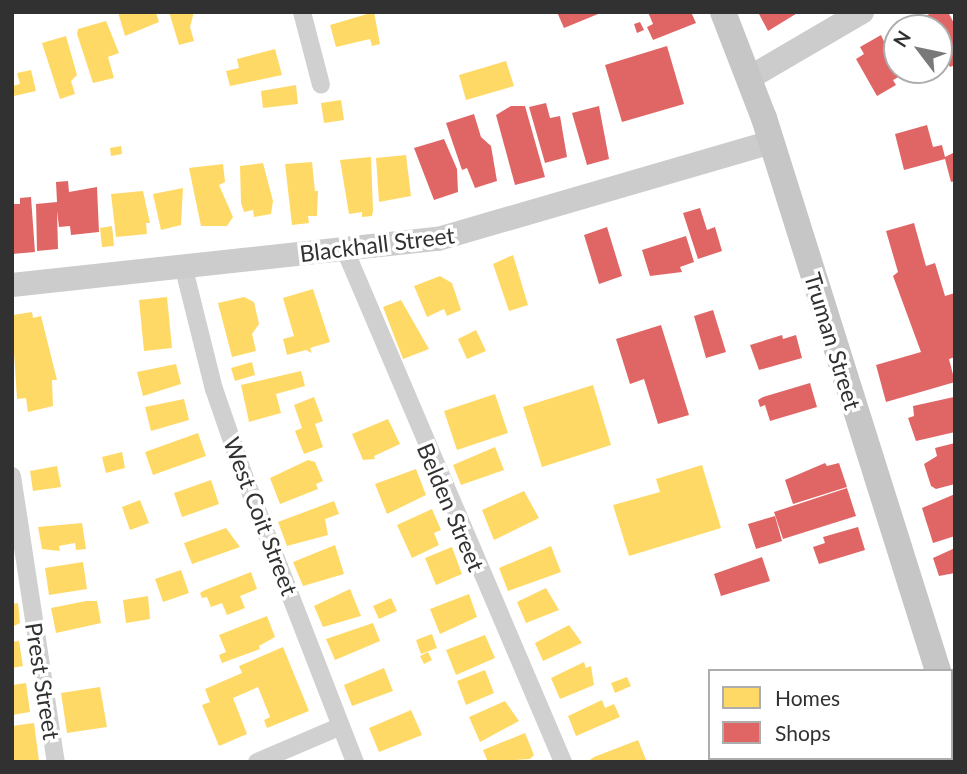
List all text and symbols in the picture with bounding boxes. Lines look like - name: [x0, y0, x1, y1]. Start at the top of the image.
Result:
- north arrow: [883, 14, 953, 84]
- text: N: [888, 26, 915, 51]
- street label: Blackhall Street: [298, 221, 456, 267]
- street label: Truman Street: [799, 269, 867, 413]
- street label: West Coit Street: [218, 433, 304, 599]
- street label: Belden Street: [412, 439, 490, 575]
- street label: Prest Street: [20, 620, 66, 742]
- legend: [708, 669, 953, 760]
- text: Homes: [775, 685, 840, 710]
- text: Shops: [775, 720, 831, 745]

